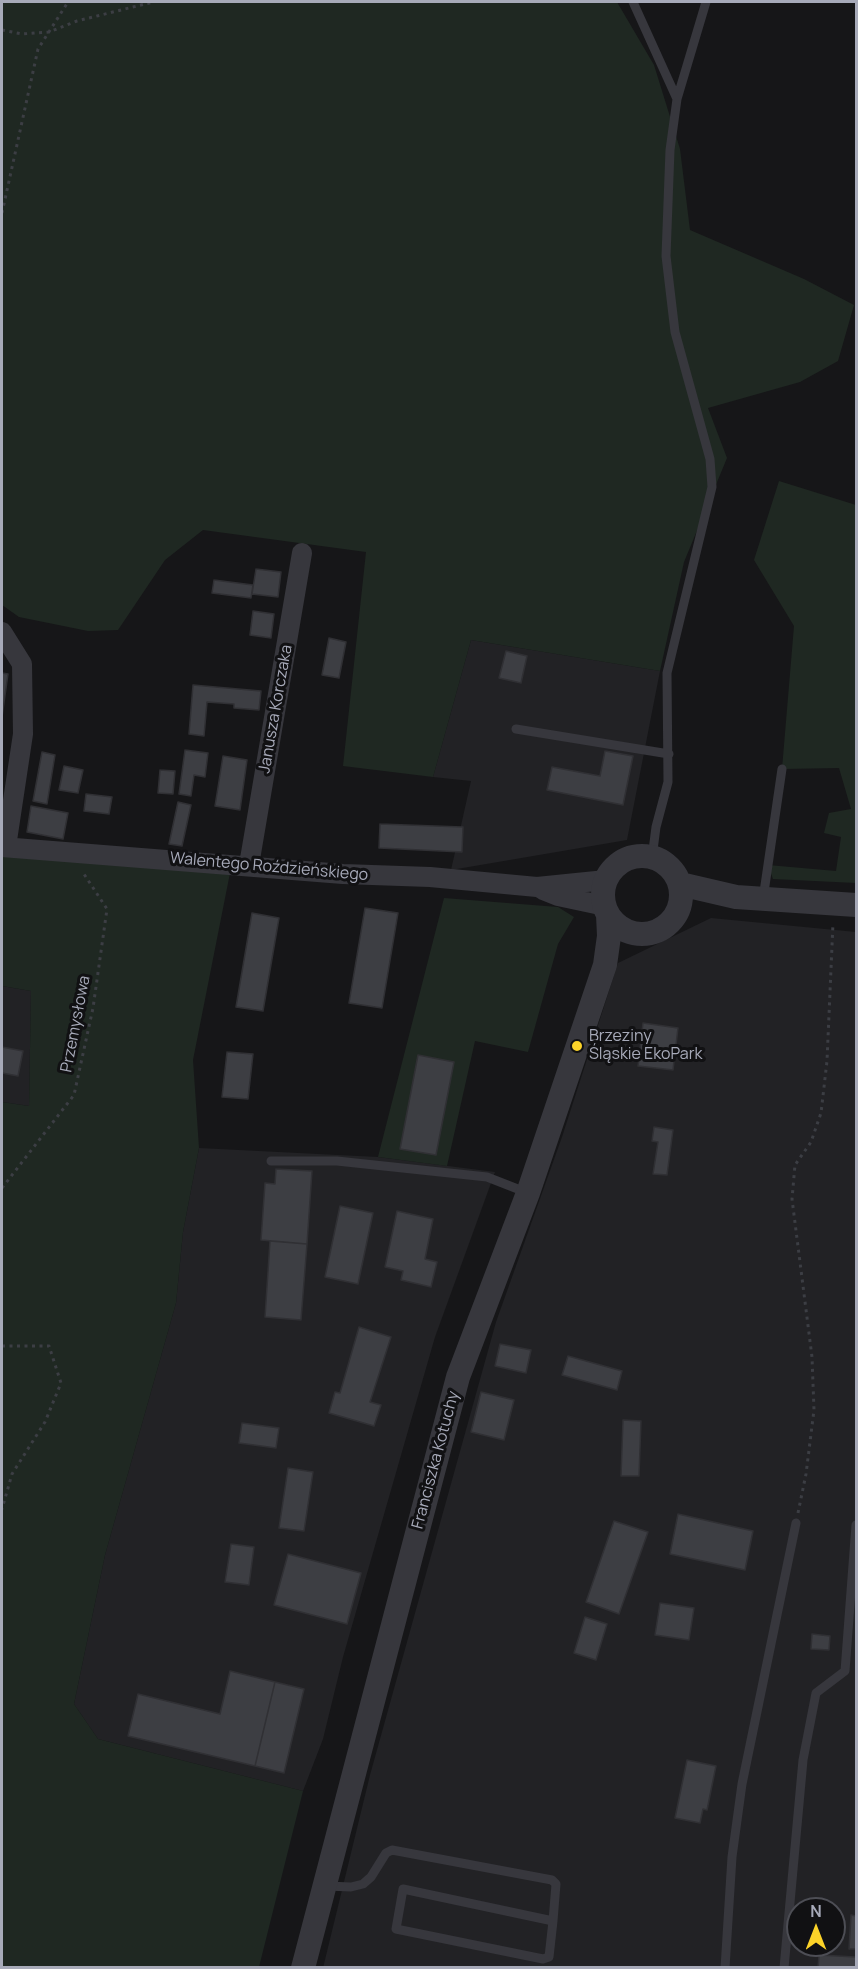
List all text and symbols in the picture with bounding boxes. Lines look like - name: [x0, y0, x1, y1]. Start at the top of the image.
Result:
- street label: Janusza Korczaka: [255, 643, 297, 775]
- street label: Walentego Roździeńskiego: [169, 849, 369, 885]
- street label: Przemysłowa: [57, 974, 95, 1074]
- place label: Brzeziny Śląskie EkoPark: [589, 1027, 702, 1065]
- marker: Brzeziny Śląskie EkoPark: [570, 1039, 584, 1053]
- street label: Franciszka Kotuchy: [408, 1389, 464, 1531]
- north arrow: [786, 1897, 846, 1957]
- text: N: [810, 1900, 822, 1922]

